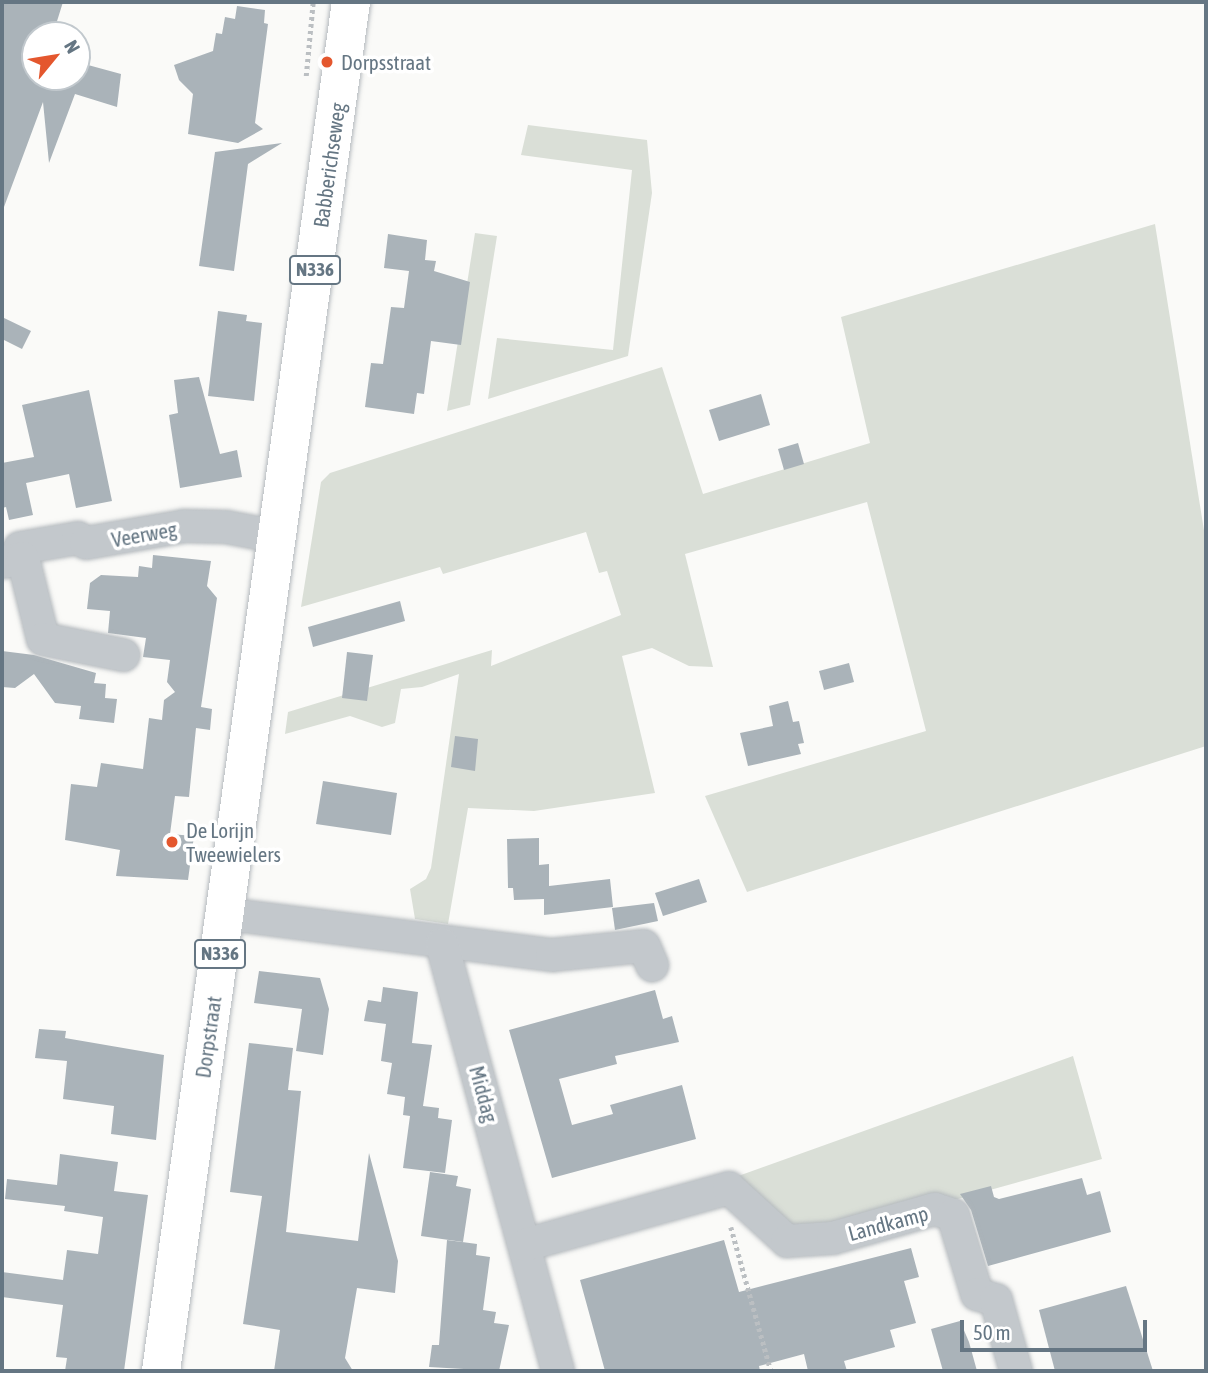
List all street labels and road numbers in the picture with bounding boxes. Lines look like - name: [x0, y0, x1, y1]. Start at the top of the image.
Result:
- street label: Babberichseweg: [308, 101, 350, 229]
- road number: N336: [289, 254, 341, 286]
- street label: Veerweg: [109, 516, 179, 552]
- road number: N336: [194, 938, 246, 970]
- street label: Dorpstraat: [190, 994, 226, 1080]
- street label: Middag: [464, 1063, 504, 1125]
- street label: Landkamp: [845, 1200, 931, 1246]

